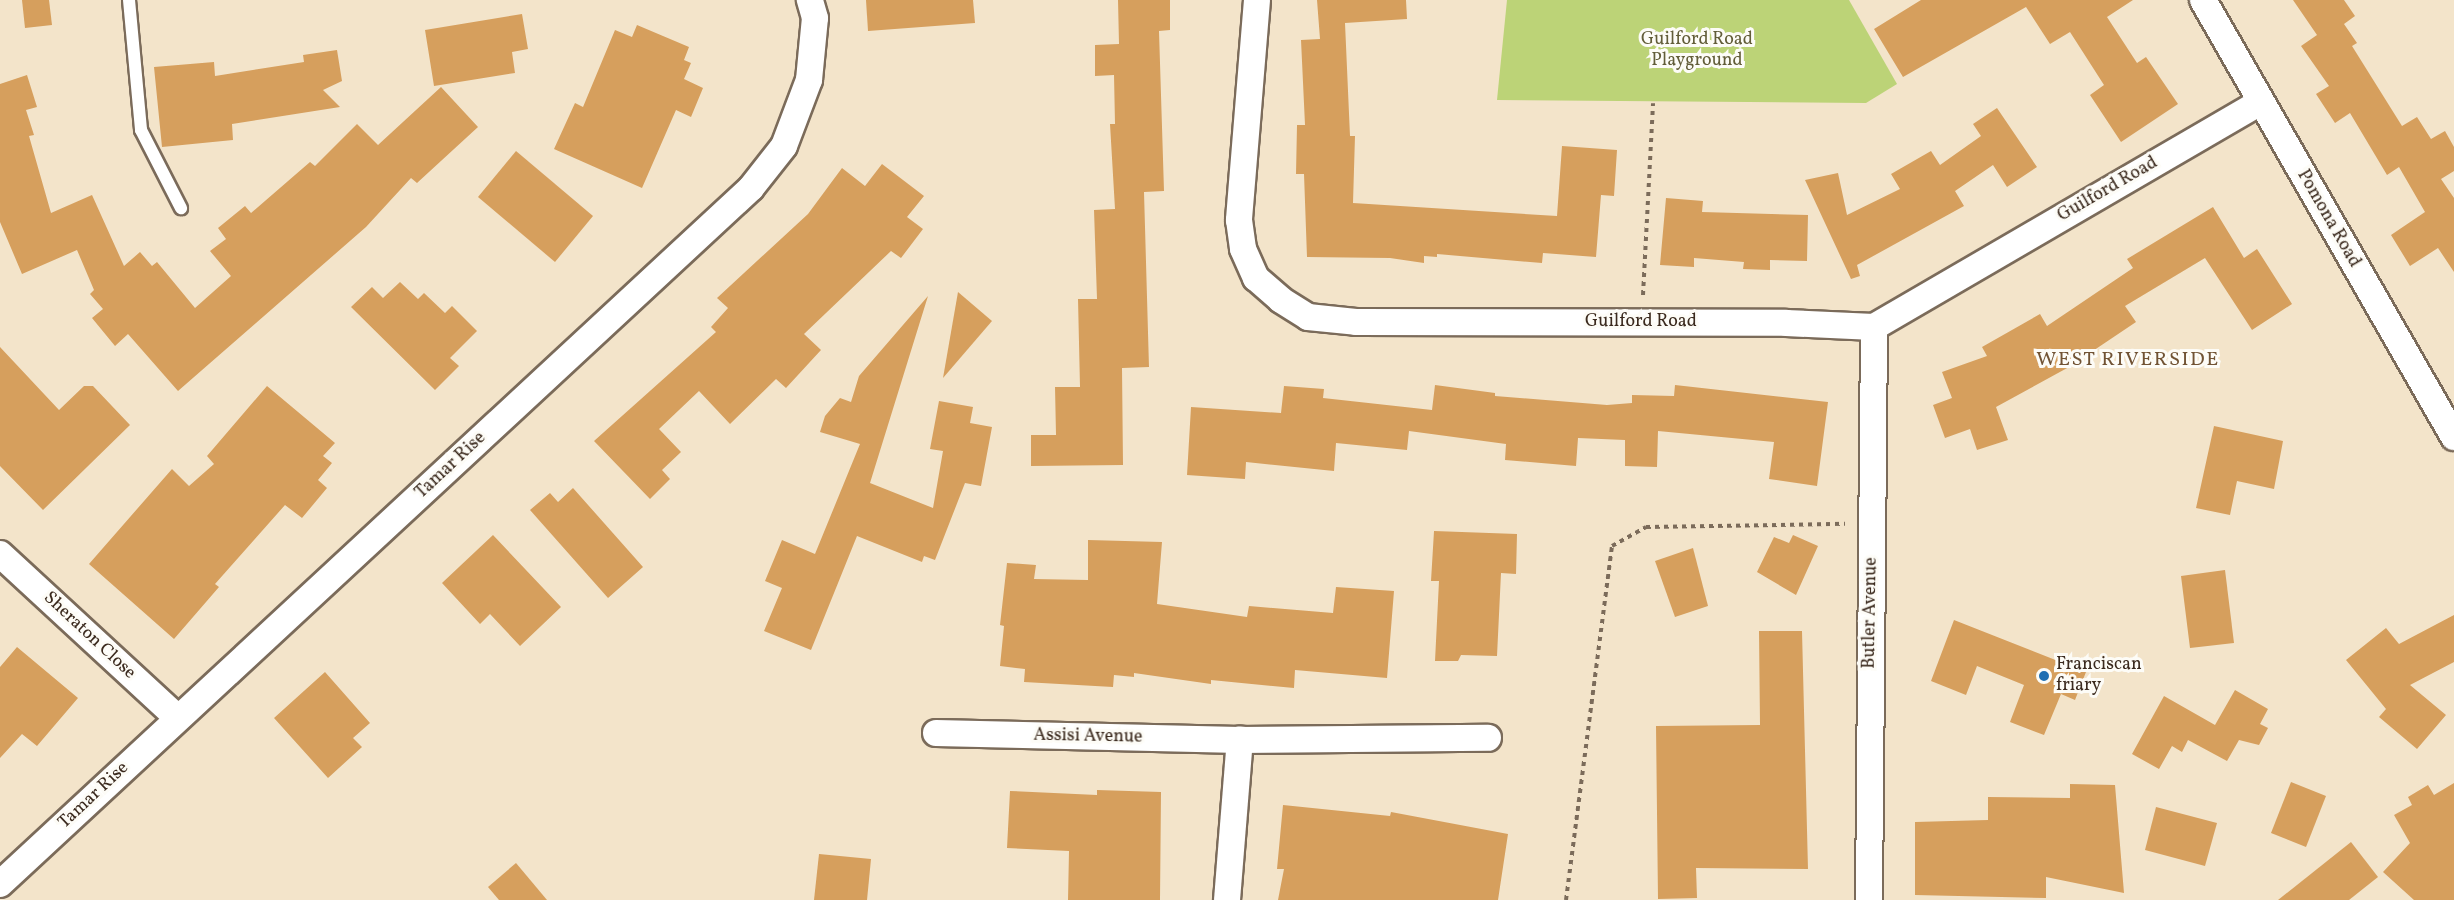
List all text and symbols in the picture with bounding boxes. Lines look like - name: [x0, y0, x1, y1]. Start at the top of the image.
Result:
- park label: Guilford Road Playground: [1641, 30, 1753, 72]
- street label: Guilford Road: [2054, 153, 2162, 227]
- street label: Pomona Road: [2291, 166, 2365, 272]
- street label: Guilford Road: [1585, 311, 1697, 333]
- district label: WEST RIVERSIDE: [2036, 348, 2220, 372]
- street label: Tamar Rise: [411, 428, 491, 504]
- street label: Butler Avenue: [1859, 557, 1883, 669]
- street label: Sheraton Close: [38, 588, 140, 684]
- place label: Franciscan friary: [2056, 655, 2142, 698]
- marker: Franciscan friary: [2037, 669, 2051, 683]
- street label: Assisi Avenue: [1033, 725, 1143, 749]
- street label: Tamar Rise: [54, 758, 134, 834]

